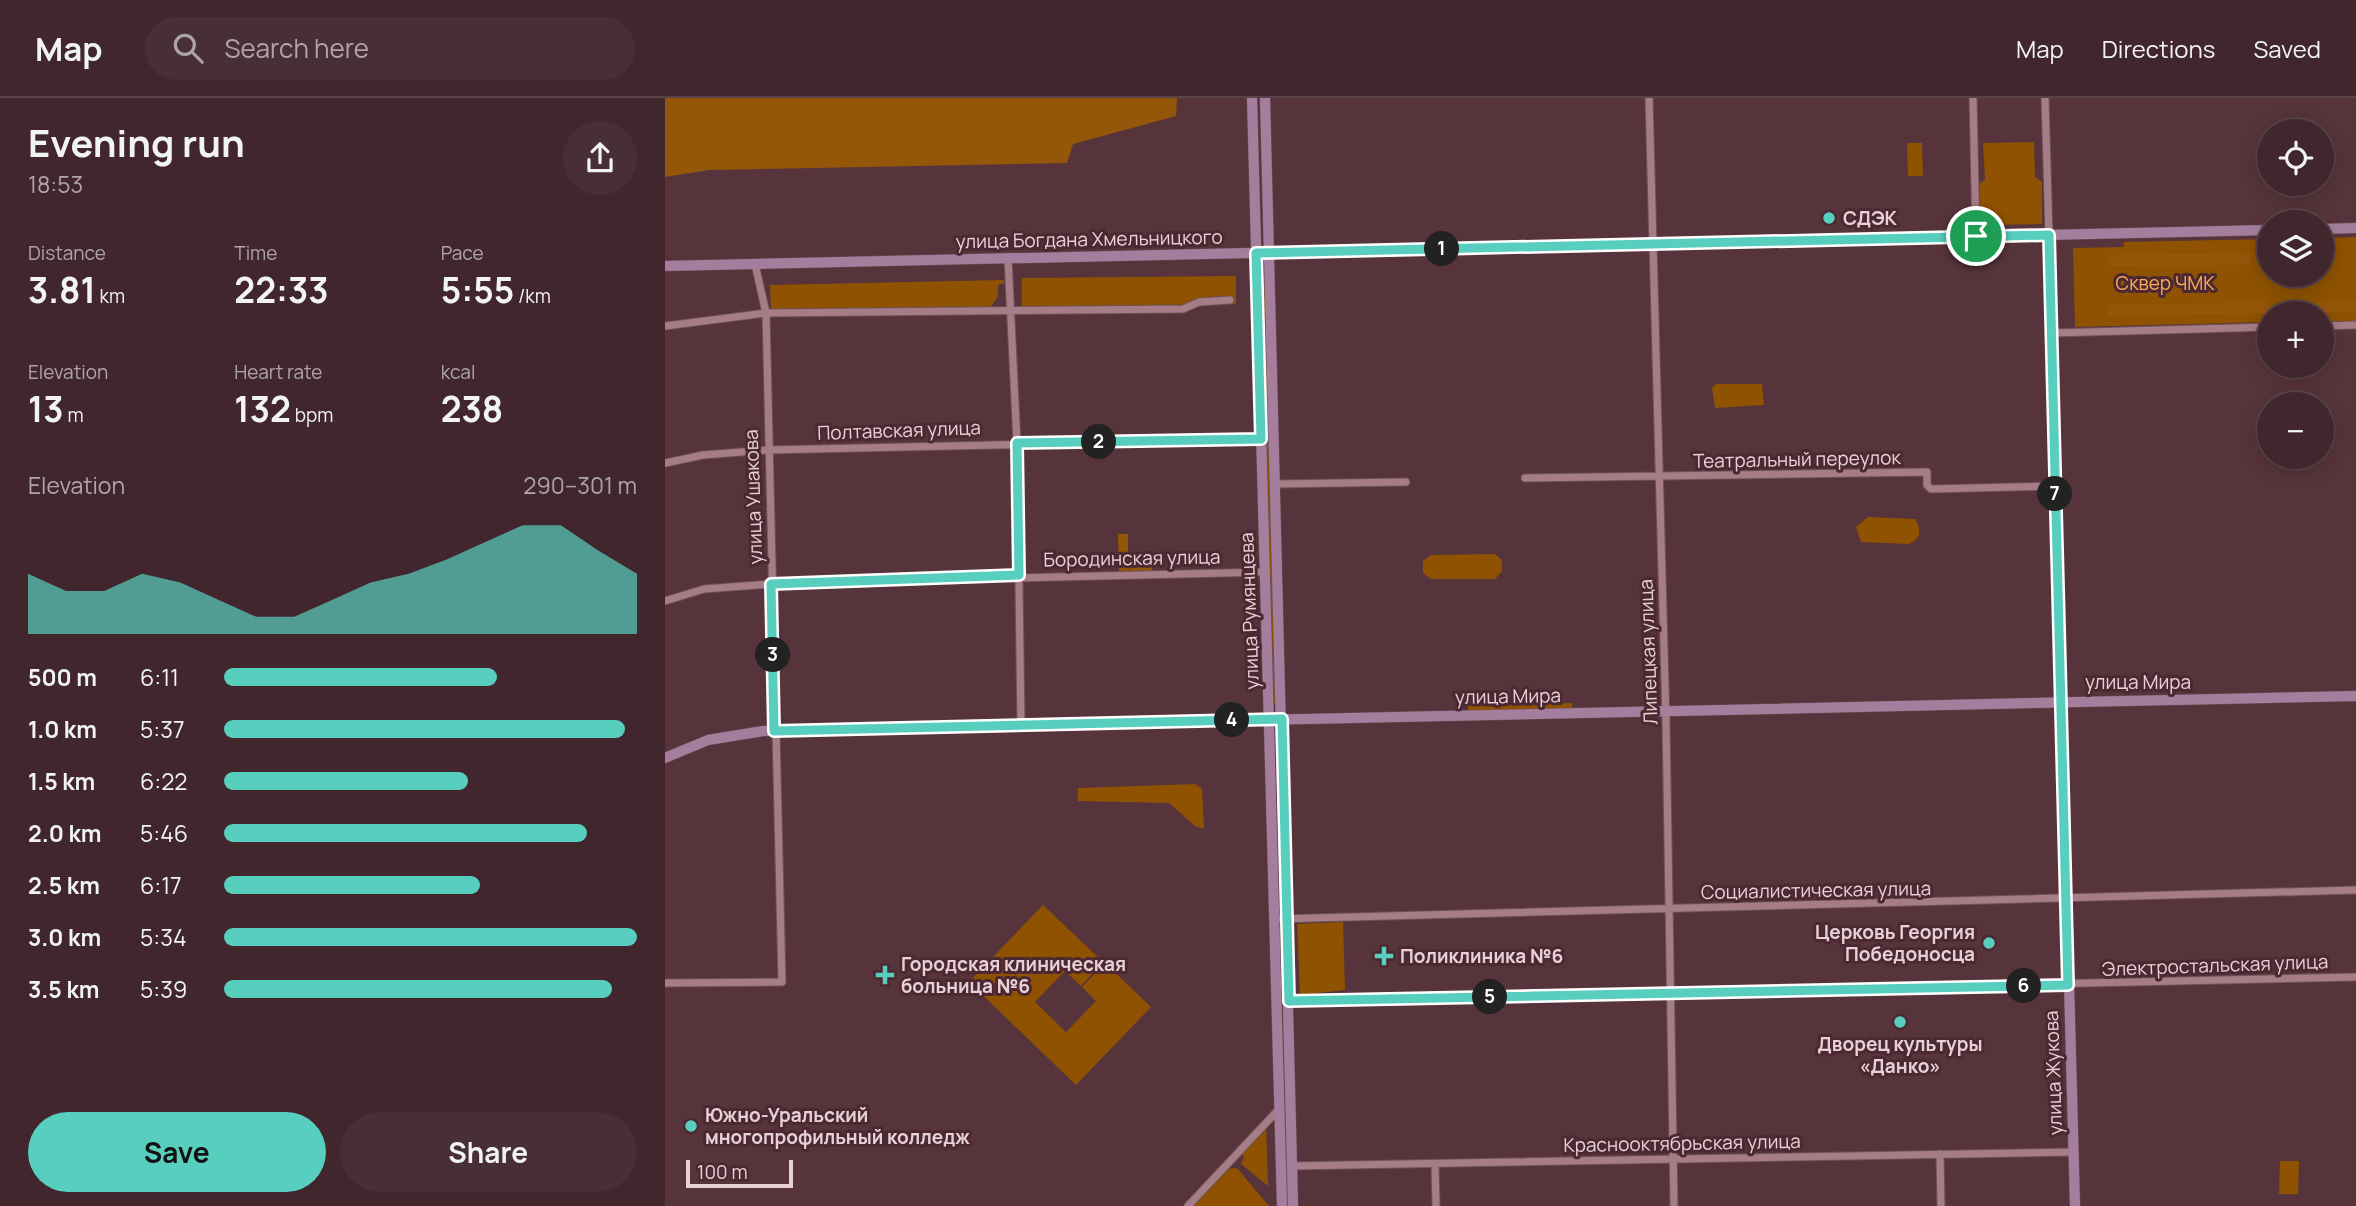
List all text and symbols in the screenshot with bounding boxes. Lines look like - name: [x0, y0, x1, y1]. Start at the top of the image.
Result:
- search box: [145, 17, 635, 80]
- text: Map: [35, 26, 103, 71]
- icon: search: [169, 29, 207, 67]
- text: Search here: [225, 30, 369, 66]
- text: Map: [2016, 32, 2064, 65]
- text: Directions: [2102, 32, 2215, 65]
- text: Saved: [2253, 32, 2321, 65]
- text: Evening run: [28, 116, 245, 168]
- map controls: [2257, 119, 2334, 469]
- button: locate: [2257, 119, 2334, 196]
- button: share: [563, 121, 637, 195]
- text: 18:53: [28, 168, 83, 200]
- place label: СДЭК: [1843, 205, 1898, 231]
- pin: [1946, 206, 2006, 266]
- marker: СДЭК: [1821, 210, 1837, 226]
- button: layers: [2257, 210, 2334, 287]
- icon: arrive: [1957, 217, 1995, 255]
- street label: улица Богдана Хмельницкого: [955, 224, 1223, 254]
- pin: 1: [1425, 232, 1459, 266]
- text: 1: [1437, 235, 1446, 261]
- text: Distance: [28, 240, 106, 266]
- text: Time: [234, 240, 277, 266]
- text: Pace: [441, 240, 484, 266]
- text: 3.81: [28, 266, 96, 314]
- text: 22:33: [234, 266, 329, 314]
- text: 5:55: [441, 266, 514, 314]
- park label: Сквер ЧМК: [2116, 270, 2215, 296]
- text: km: [96, 283, 125, 309]
- text: /km: [514, 283, 551, 309]
- button: +: [2257, 301, 2334, 378]
- text: Elevation: [28, 359, 108, 385]
- text: Heart rate: [234, 359, 322, 385]
- text: kcal: [441, 359, 475, 385]
- text: 13: [28, 385, 64, 433]
- text: 132: [234, 385, 291, 433]
- text: 238: [441, 385, 503, 433]
- button: −: [2257, 392, 2334, 469]
- text: m: [64, 402, 84, 428]
- text: bpm: [291, 402, 333, 428]
- street label: Полтавская улица: [817, 414, 981, 446]
- pin: 2: [1081, 424, 1117, 460]
- text: 2: [1093, 428, 1104, 454]
- street label: улица Ушакова: [738, 429, 768, 565]
- street label: Театральный переулок: [1693, 444, 1902, 474]
- text: Elevation: [28, 469, 125, 501]
- text: 290–301 m: [523, 469, 637, 501]
- pin: 7: [2037, 476, 2073, 512]
- text: 7: [2049, 480, 2060, 506]
- street label: улица Румянцева: [1233, 532, 1265, 690]
- street label: Бородинская улица: [1043, 543, 1221, 573]
- street label: Липецкая улица: [1632, 579, 1664, 725]
- pin: 3: [755, 638, 791, 672]
- text: 3: [767, 641, 778, 667]
- text: 500 m: [28, 661, 97, 693]
- text: 6:11: [140, 661, 179, 693]
- street label: улица Мира: [2085, 669, 2191, 695]
- street label: улица Мира: [1455, 682, 1561, 710]
- pin: 4: [1215, 702, 1249, 738]
- text: 4: [1226, 706, 1237, 732]
- text: 1.0 km: [28, 713, 97, 745]
- text: 5:37: [140, 713, 184, 745]
- text: 1.5 km: [28, 765, 95, 797]
- text: 6:22: [140, 765, 187, 797]
- text: 2.0 km: [28, 817, 101, 849]
- text: 5:46: [140, 817, 188, 849]
- text: 2.5 km: [28, 869, 100, 901]
- text: 6:17: [140, 869, 182, 901]
- street label: Социалистическая улица: [1701, 875, 1931, 905]
- place label: Церковь Георгия Победоносца: [1815, 919, 1975, 967]
- text: 3.0 km: [28, 921, 101, 953]
- text: 5:34: [140, 921, 186, 953]
- marker: Церковь Георгия Победоносца: [1981, 935, 1997, 951]
- place label: Поликлиника №6: [1400, 943, 1563, 969]
- marker: Поликлиника №6: [1374, 946, 1394, 966]
- street label: Электростальская улица: [2101, 948, 2329, 982]
- place label: Городская клиническая больница №6: [901, 951, 1126, 999]
- marker: Городская клиническая больница №6: [875, 965, 895, 985]
- pin: 6: [2007, 968, 2041, 1004]
- text: 6: [2018, 972, 2029, 998]
- text: 3.5 km: [28, 973, 99, 1005]
- text: 5:39: [140, 973, 187, 1005]
- pin: 5: [1473, 979, 1507, 1014]
- text: 5: [1484, 983, 1495, 1009]
- street label: улица Жукова: [2038, 1010, 2068, 1136]
- marker: Дворец культуры «Данко»: [1892, 1014, 1908, 1030]
- place label: Дворец культуры «Данко»: [1818, 1031, 1982, 1079]
- place label: Южно-Уральский многопрофильный колледж: [705, 1102, 970, 1150]
- button: Save: [28, 1112, 326, 1192]
- button: Share: [340, 1112, 637, 1192]
- marker: Южно-Уральский многопрофильный колледж: [683, 1118, 699, 1134]
- street label: Краснооктябрьская улица: [1563, 1128, 1801, 1158]
- scale bar: [686, 1157, 793, 1189]
- text: 100 m: [697, 1159, 748, 1185]

